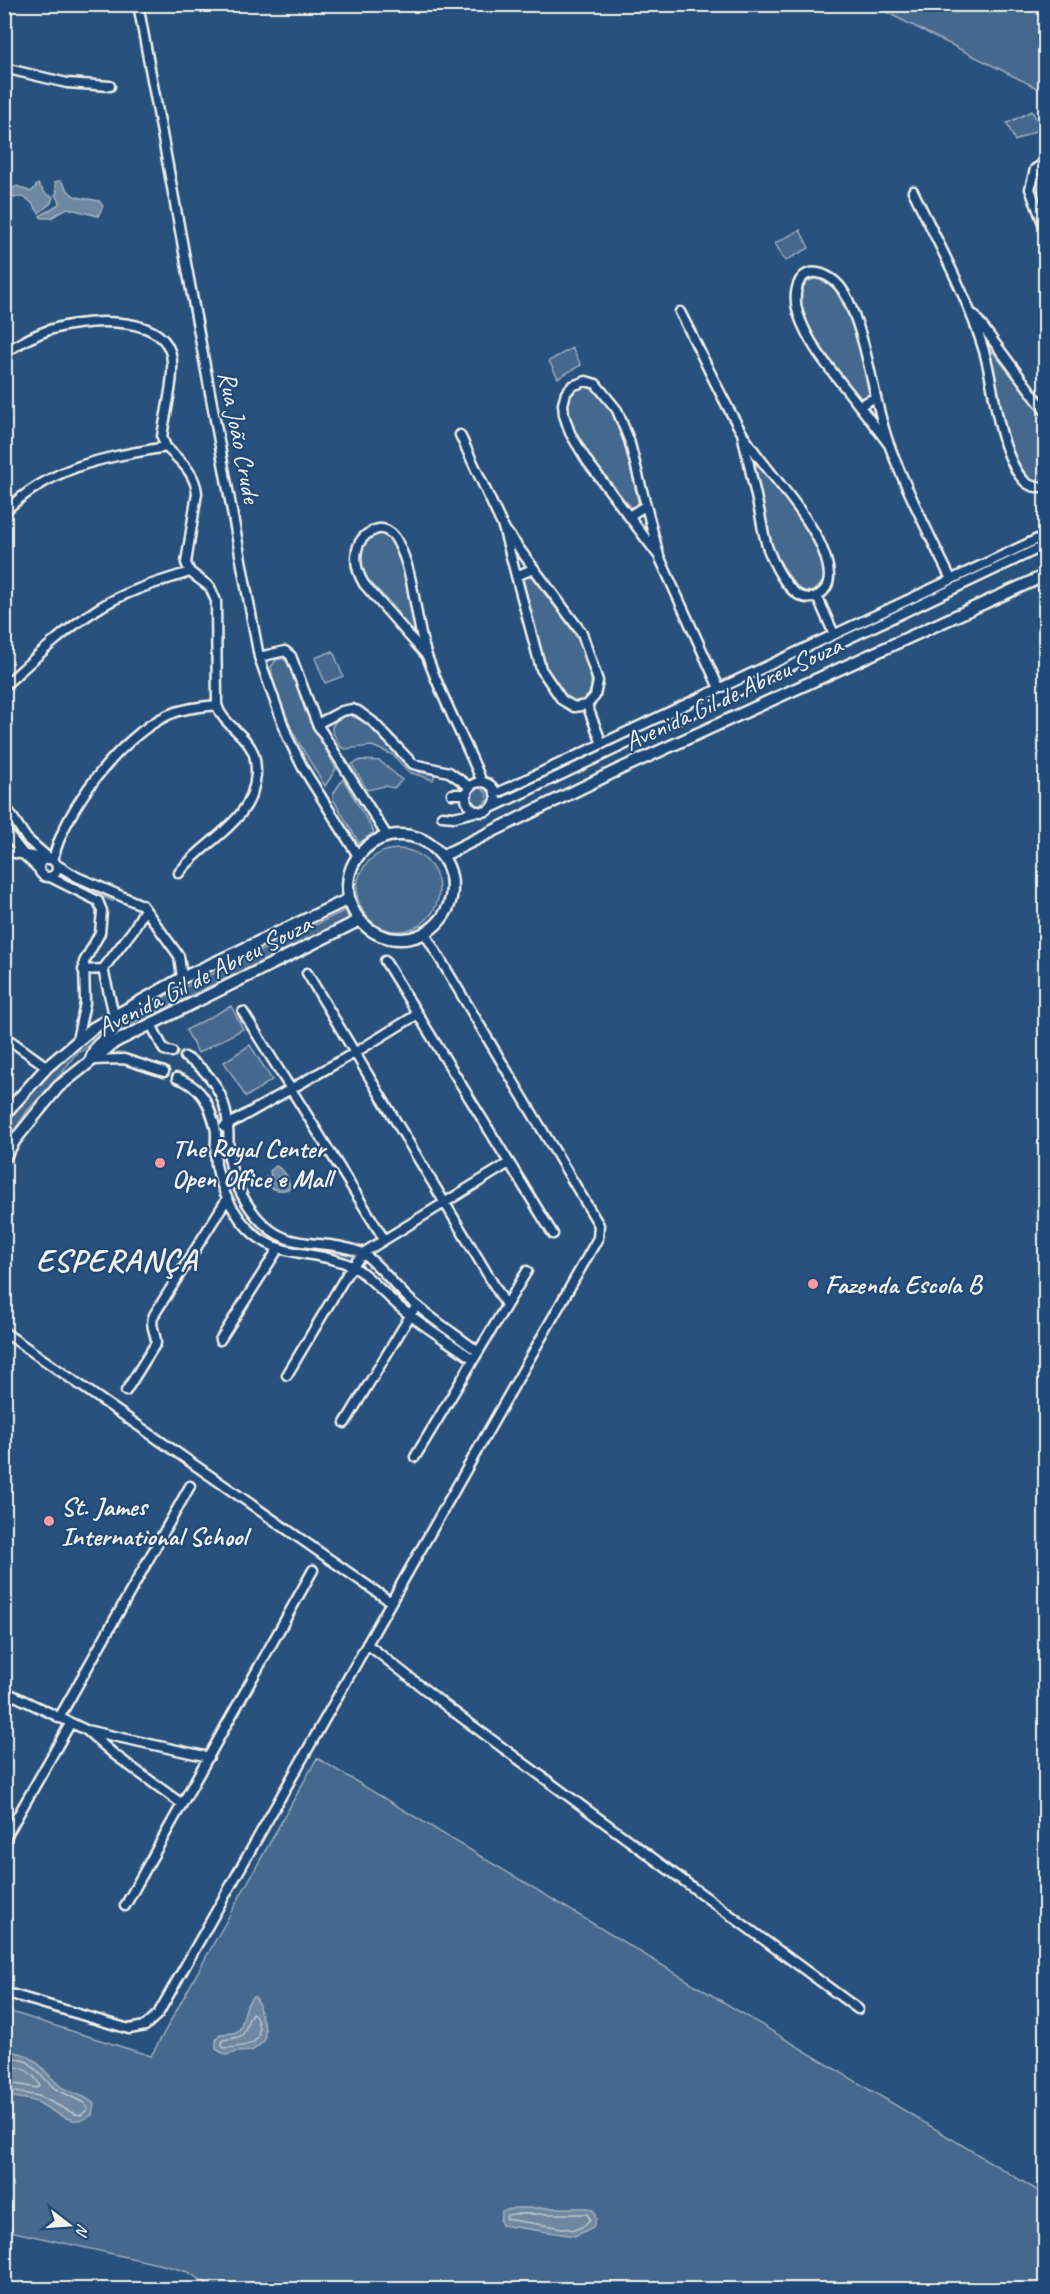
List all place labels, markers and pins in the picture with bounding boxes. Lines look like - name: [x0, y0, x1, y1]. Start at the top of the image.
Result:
- place label: The Royal Center Open Office e Mall: [172, 1132, 336, 1195]
- marker: The Royal Center Open Office e Mall: [153, 1156, 167, 1170]
- place label: Fazenda Escola B: [825, 1268, 984, 1301]
- marker: Fazenda Escola B: [806, 1277, 820, 1291]
- place label: St. James International School: [61, 1490, 252, 1553]
- marker: St. James International School: [42, 1514, 56, 1528]

